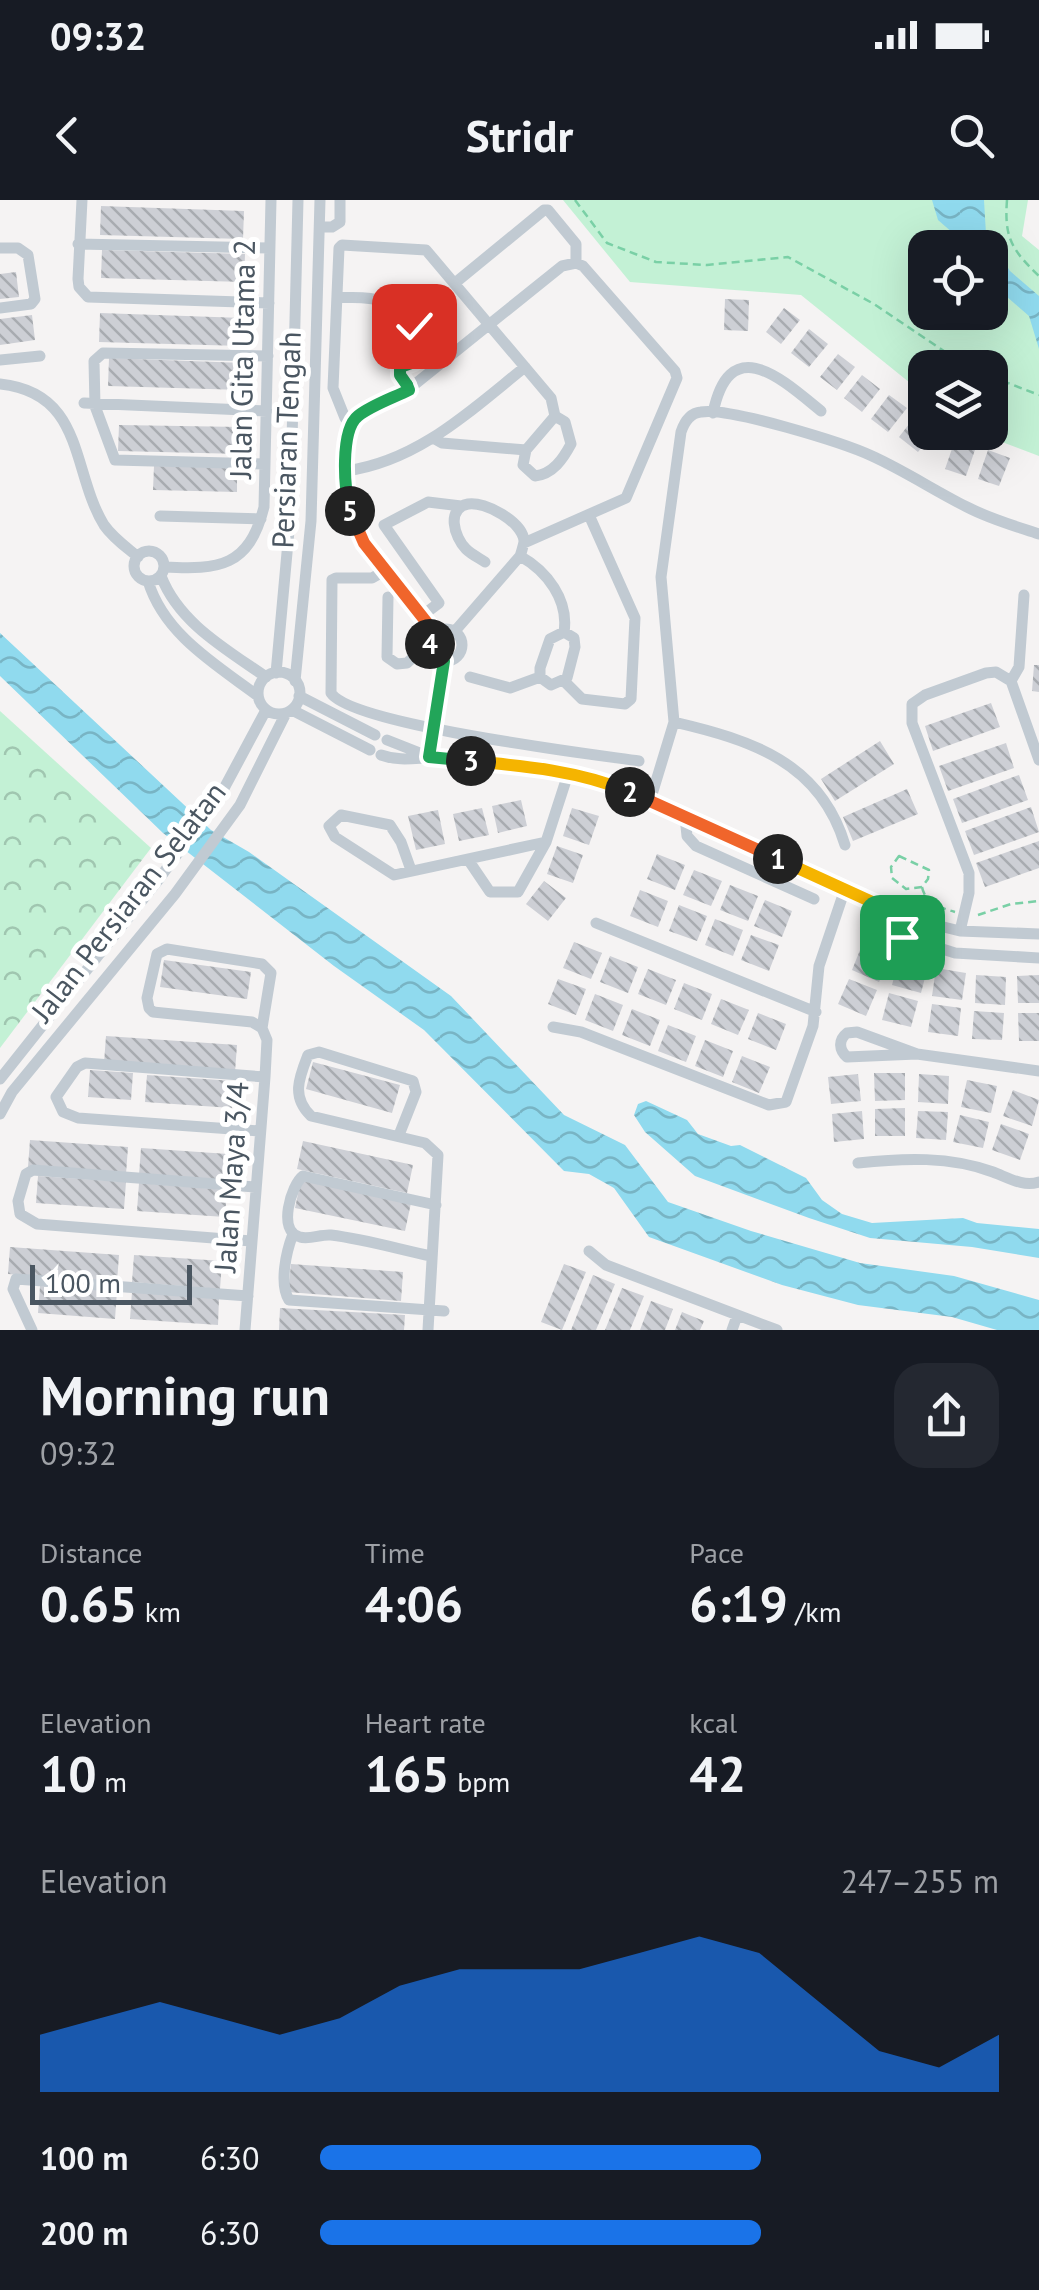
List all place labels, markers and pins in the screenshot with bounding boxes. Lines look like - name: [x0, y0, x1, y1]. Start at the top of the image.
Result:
- pin: [372, 284, 457, 369]
- pin: 5: [325, 486, 375, 536]
- pin: 4: [405, 619, 455, 669]
- pin: 3: [446, 736, 496, 786]
- pin: 2: [605, 767, 655, 817]
- pin: 1: [753, 834, 803, 884]
- pin: [860, 895, 945, 980]

